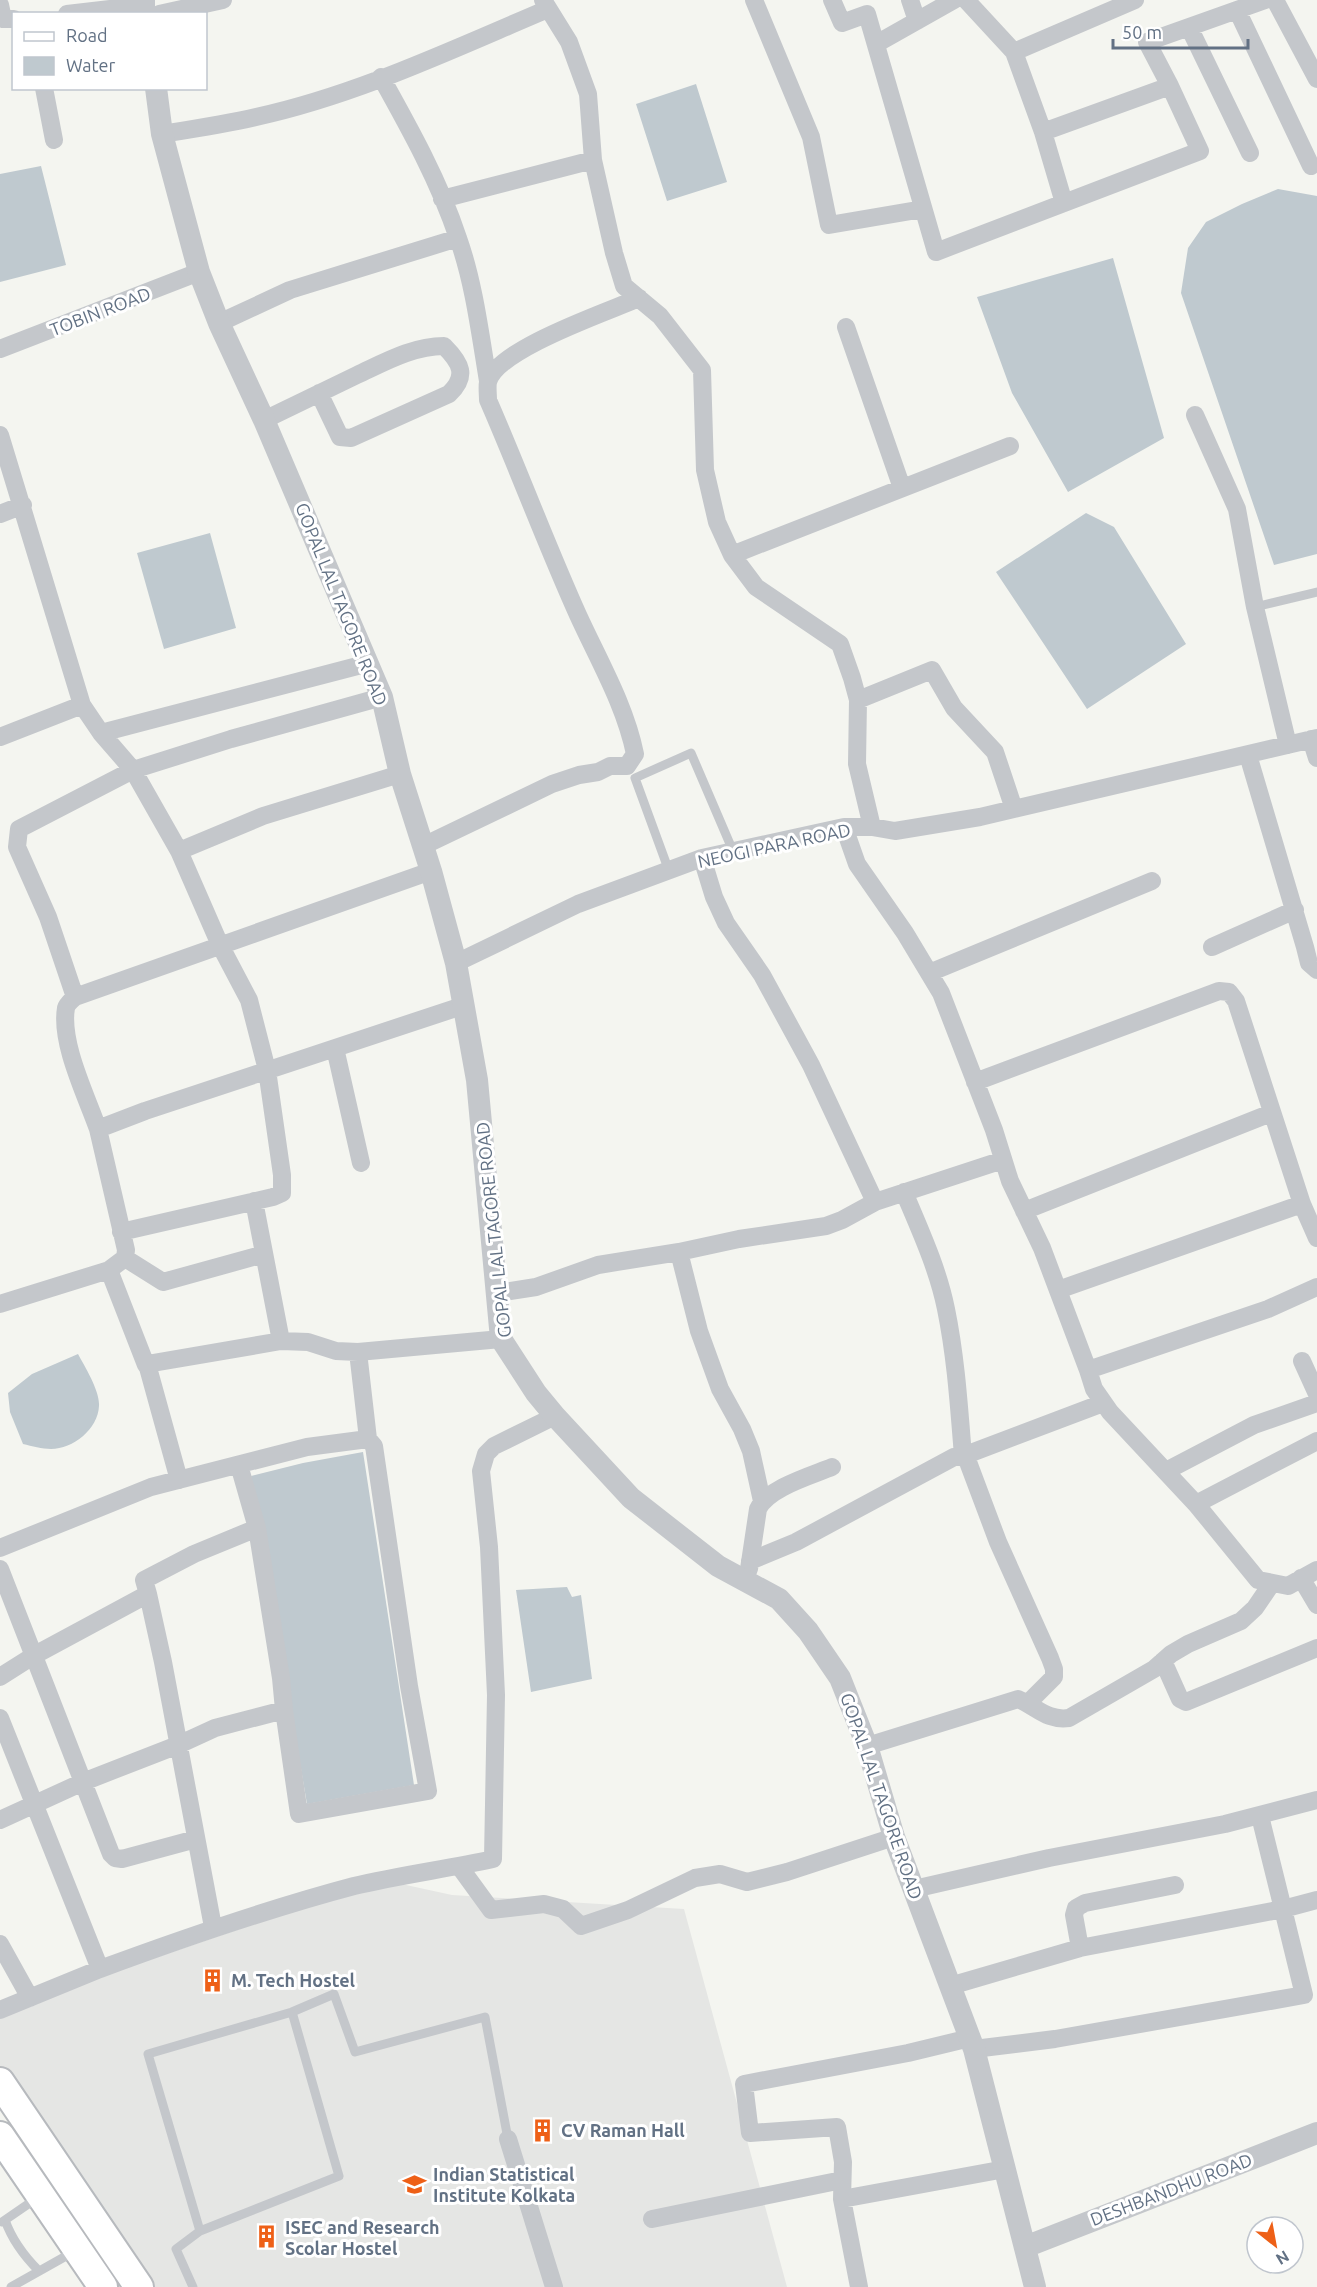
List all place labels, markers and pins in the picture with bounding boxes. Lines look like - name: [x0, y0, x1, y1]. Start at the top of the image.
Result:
- building icon: M. Tech Hostel: [200, 1967, 226, 1993]
- place label: M. Tech Hostel: [231, 1970, 356, 1990]
- building icon: CV Raman Hall: [530, 2117, 556, 2143]
- place label: CV Raman Hall: [561, 2120, 685, 2140]
- place label: Indian Statistical Institute Kolkata: [433, 2164, 575, 2205]
- school or university icon: Indian Statistical Institute Kolkata: [402, 2171, 428, 2197]
- place label: ISEC and Research Scolar Hostel: [285, 2217, 440, 2258]
- building icon: ISEC and Research Scolar Hostel: [254, 2224, 280, 2250]

